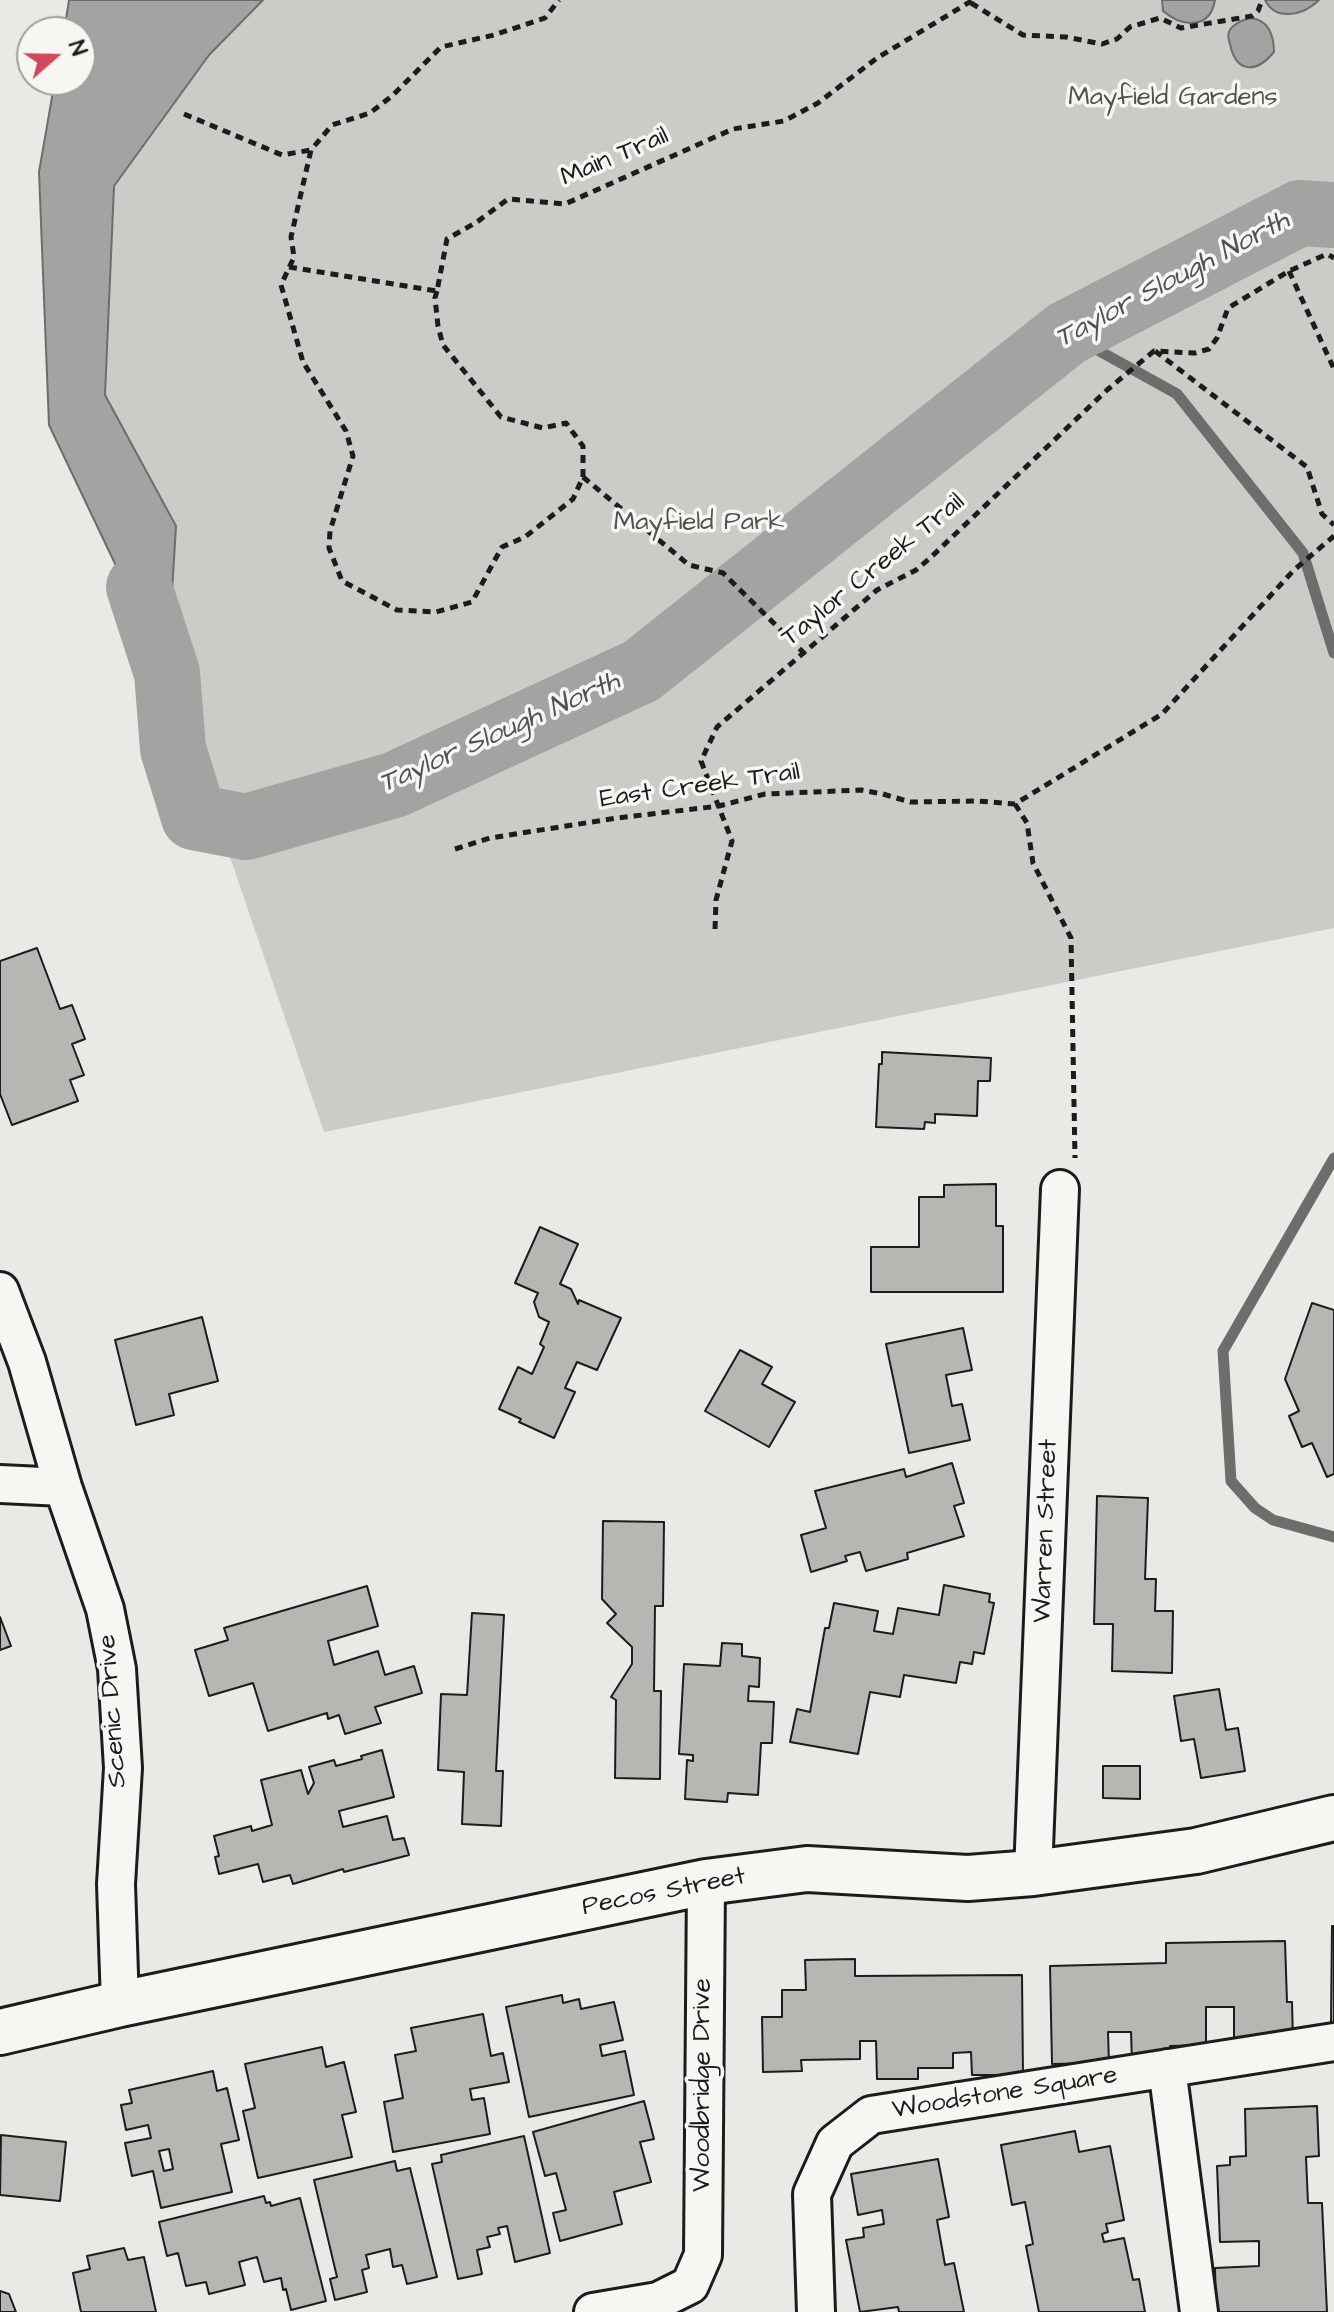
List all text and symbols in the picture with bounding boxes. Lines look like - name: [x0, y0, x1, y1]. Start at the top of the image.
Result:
- north arrow: [16, 16, 96, 96]
- text: N: [60, 37, 94, 60]
- park label: Mayfield Gardens: [1068, 83, 1278, 115]
- street label: Main Trail: [556, 121, 674, 195]
- water label: Taylor Slough North: [1050, 205, 1296, 357]
- street label: Taylor Creek Trail: [776, 488, 972, 654]
- park label: Mayfield Park: [614, 508, 784, 540]
- water label: Taylor Slough North: [375, 666, 625, 802]
- street label: East Creek Trail: [598, 758, 802, 816]
- street label: Warren Street: [1028, 1438, 1066, 1624]
- street label: Scenic Drive: [93, 1633, 135, 1789]
- street label: Pecos Street: [580, 1862, 748, 1924]
- street label: Woodbridge Drive: [688, 1978, 720, 2192]
- street label: Woodstone Square: [890, 2061, 1120, 2127]

